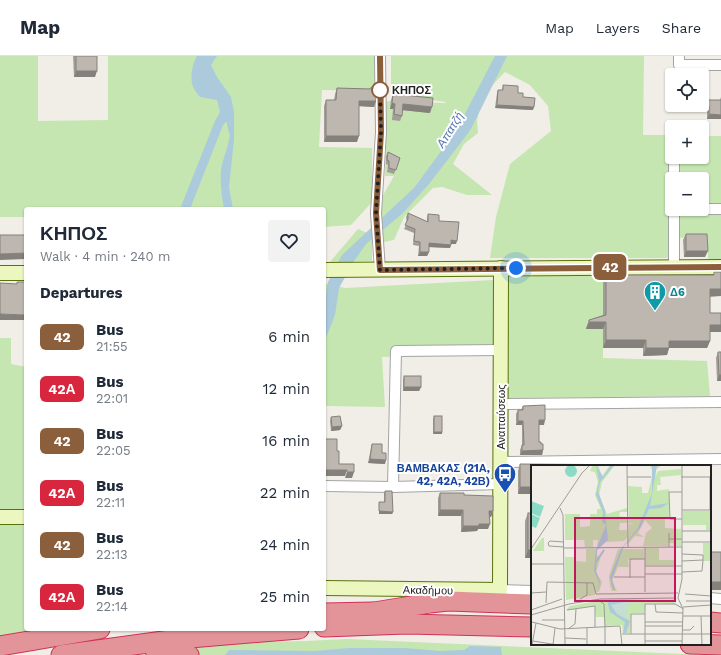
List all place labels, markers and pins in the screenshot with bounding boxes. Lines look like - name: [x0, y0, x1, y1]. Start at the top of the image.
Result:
- marker: ΚΗΠΟΣ: [371, 81, 389, 99]
- place label: ΚΗΠΟΣ: [392, 84, 431, 97]
- building icon: Δ6: [642, 279, 668, 312]
- place label: Δ6: [670, 286, 685, 299]
- bus stop icon: ΒΑΜΒΑΚΑΣ (21Α, 42, 42Α, 42Β): [492, 461, 518, 494]
- place label: ΒΑΜΒΑΚΑΣ (21Α, 42, 42Α, 42Β): [397, 462, 490, 488]

